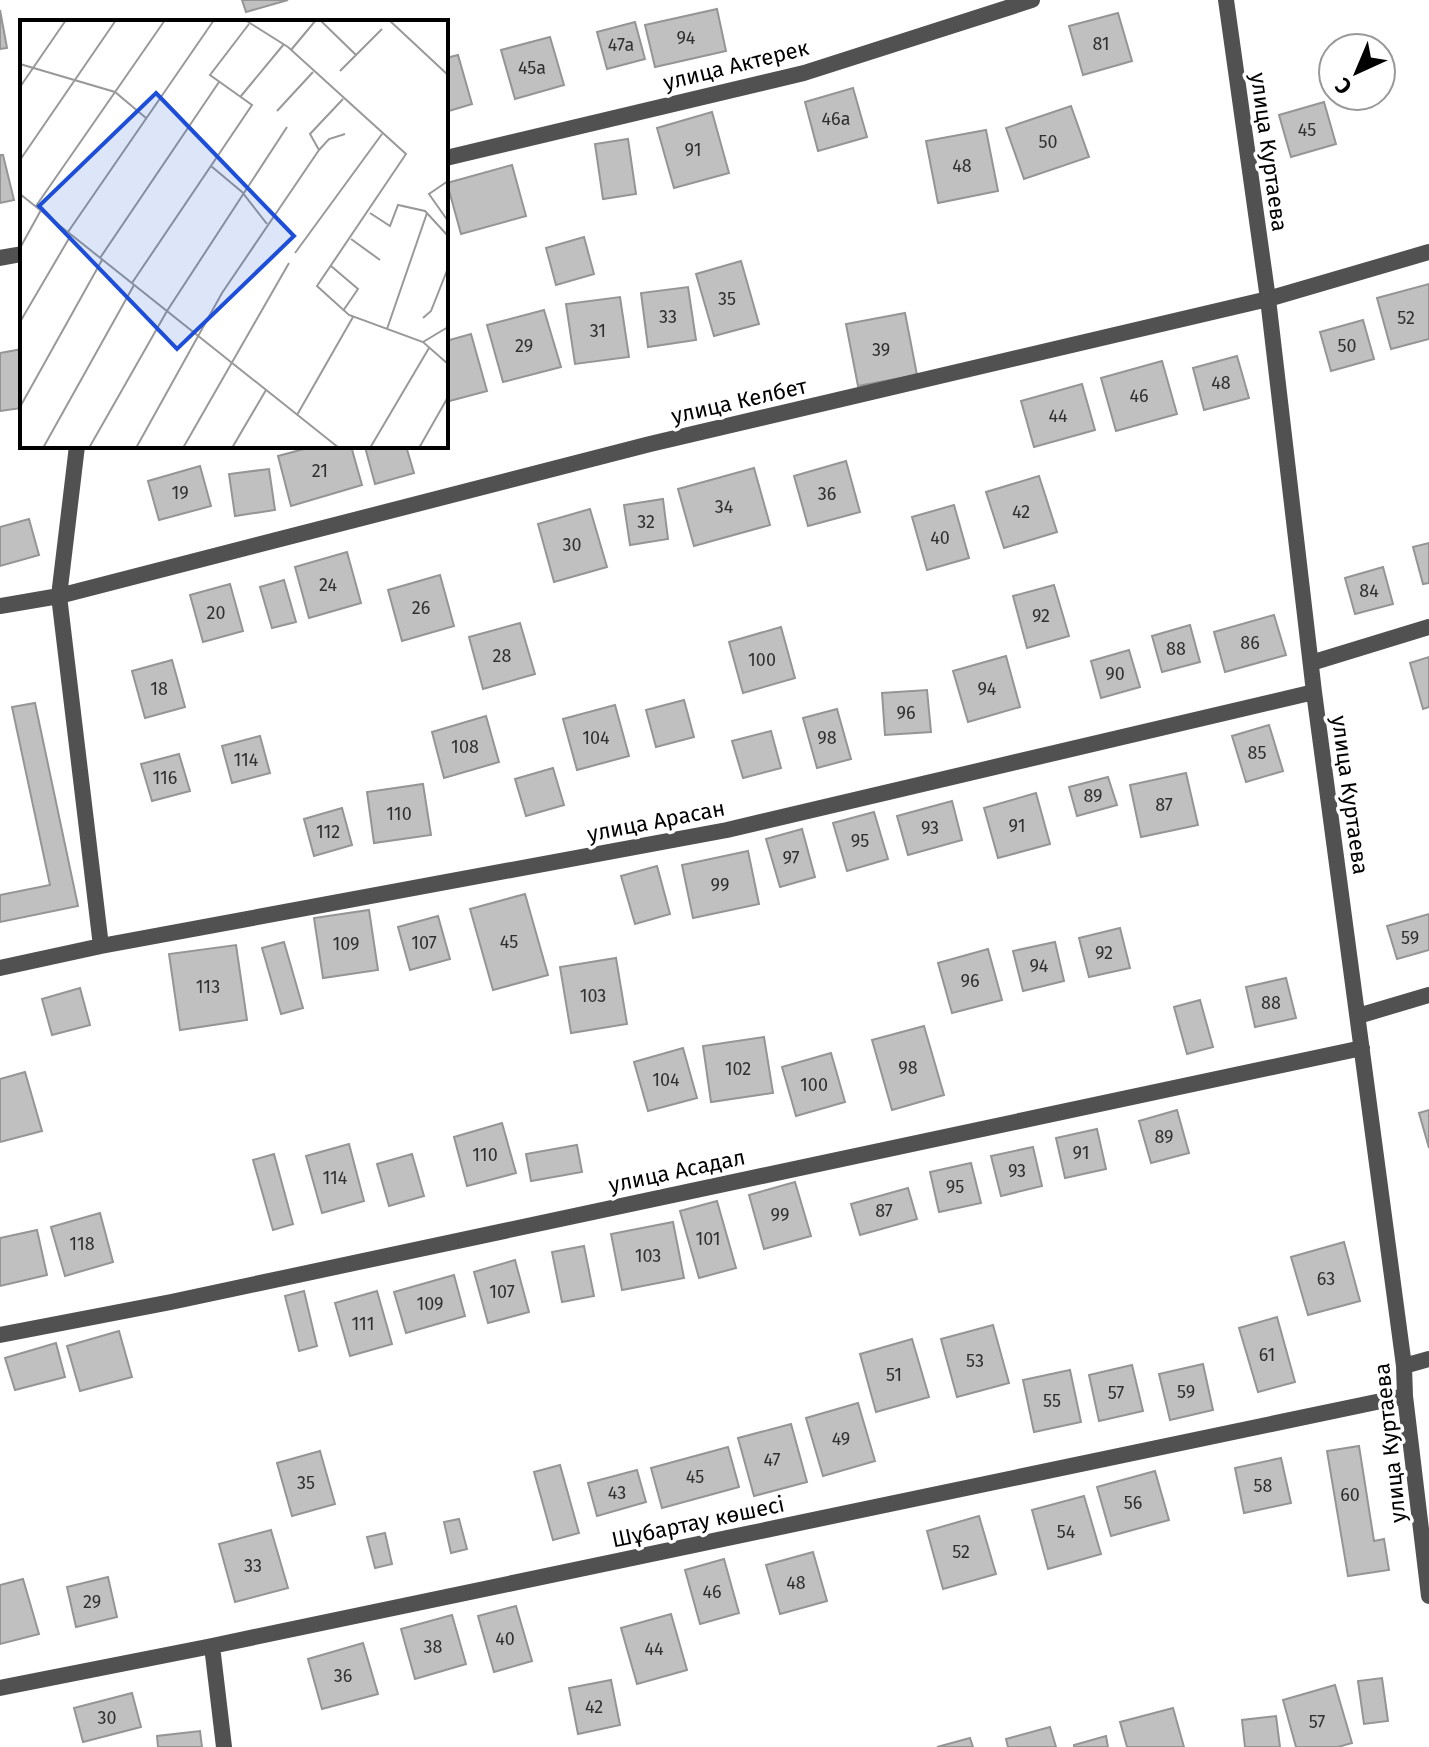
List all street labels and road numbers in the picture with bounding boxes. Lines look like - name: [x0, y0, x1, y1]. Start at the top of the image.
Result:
- street label: улица Актерек: [660, 34, 812, 96]
- street label: улица Куртаева: [1244, 71, 1294, 233]
- street label: улица Келбет: [669, 372, 809, 430]
- street label: улица Куртаева: [1325, 714, 1375, 876]
- street label: улица Арасан: [585, 794, 727, 848]
- street label: улица Асадал: [606, 1143, 748, 1199]
- street label: улица Куртаева: [1368, 1362, 1412, 1524]
- street label: Шұбартау көшесі: [609, 1491, 787, 1553]

